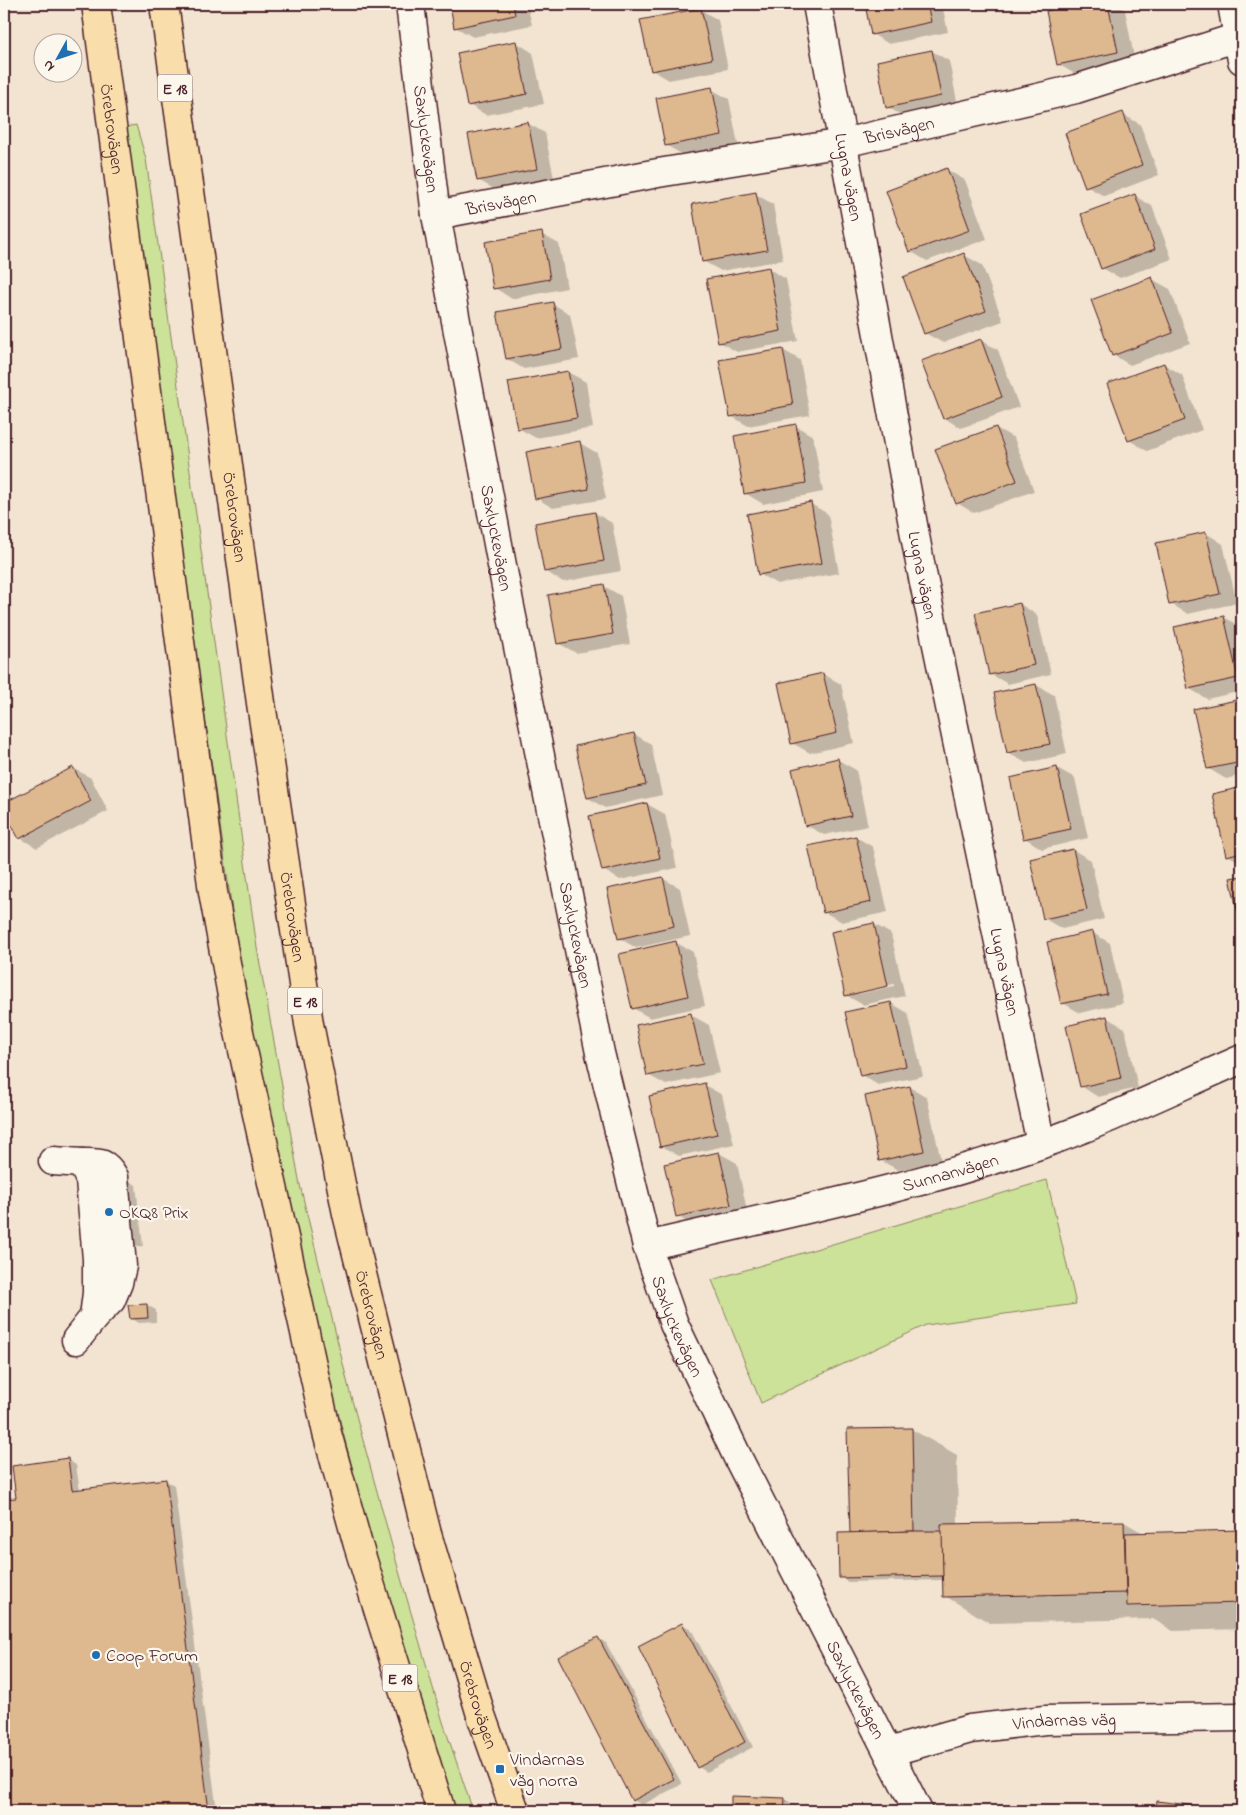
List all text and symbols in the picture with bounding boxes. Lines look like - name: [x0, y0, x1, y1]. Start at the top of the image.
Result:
- north arrow: [32, 32, 82, 82]
- text: N: [38, 55, 60, 76]
- road number: E 18: [158, 75, 192, 102]
- street label: Örebrovägen: [92, 82, 129, 176]
- street label: Saxlyckevägen: [405, 84, 444, 195]
- street label: Brisvägen: [861, 111, 937, 153]
- street label: Lugna vägen: [826, 131, 868, 224]
- street label: Brisvägen: [463, 185, 539, 224]
- street label: Örebrovägen: [214, 470, 252, 564]
- street label: Saxlyckevägen: [472, 483, 518, 594]
- street label: Lugna vägen: [900, 529, 942, 622]
- street label: Örebrovägen: [271, 870, 311, 964]
- street label: Saxlyckevägen: [551, 880, 598, 991]
- street label: Lugna vägen: [981, 926, 1025, 1019]
- road number: E 18: [288, 988, 322, 1014]
- street label: Sunnanvägen: [900, 1148, 1002, 1200]
- place label: OKQ8 Prix: [119, 1201, 189, 1227]
- marker: OKQ8 Prix: [103, 1206, 115, 1218]
- street label: Örebrovägen: [347, 1268, 394, 1363]
- street label: Saxlyckevägen: [643, 1272, 709, 1382]
- street label: Saxlyckevägen: [818, 1636, 890, 1745]
- place label: Coop Forum: [106, 1644, 198, 1670]
- marker: Coop Forum: [90, 1649, 102, 1661]
- street label: Örebrovägen: [451, 1658, 503, 1753]
- road number: E 18: [382, 1665, 418, 1692]
- street label: Vindarnas väg: [1010, 1708, 1116, 1739]
- place label: Vindarnas väg norra: [509, 1748, 585, 1796]
- marker: Vindarnas väg norra: [494, 1763, 506, 1775]

